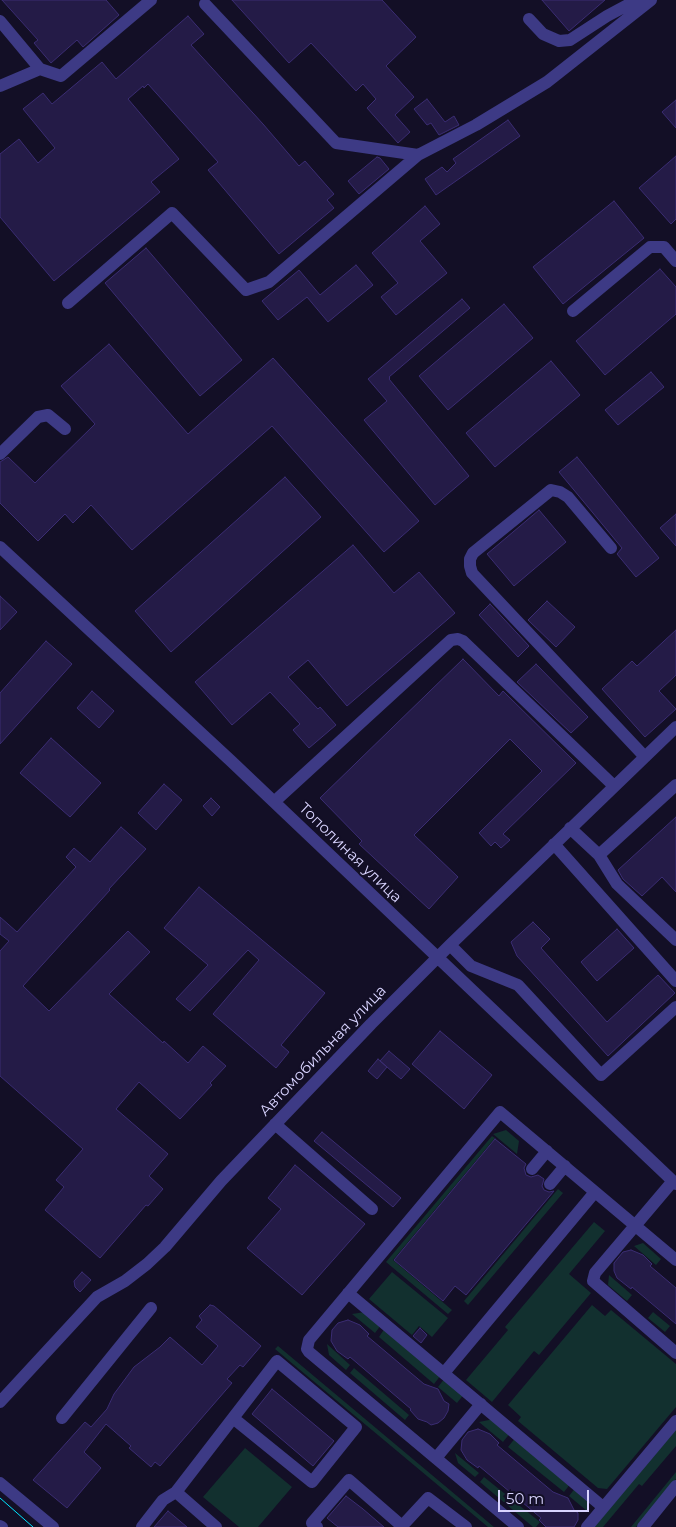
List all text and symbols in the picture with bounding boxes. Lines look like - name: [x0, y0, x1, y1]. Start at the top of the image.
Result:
- street label: Тополиная улица: [295, 799, 405, 907]
- street label: Автомобильная улица: [256, 982, 390, 1120]
- scale bar: [501, 1480, 592, 1512]
- text: 50 m: [506, 1489, 544, 1508]

